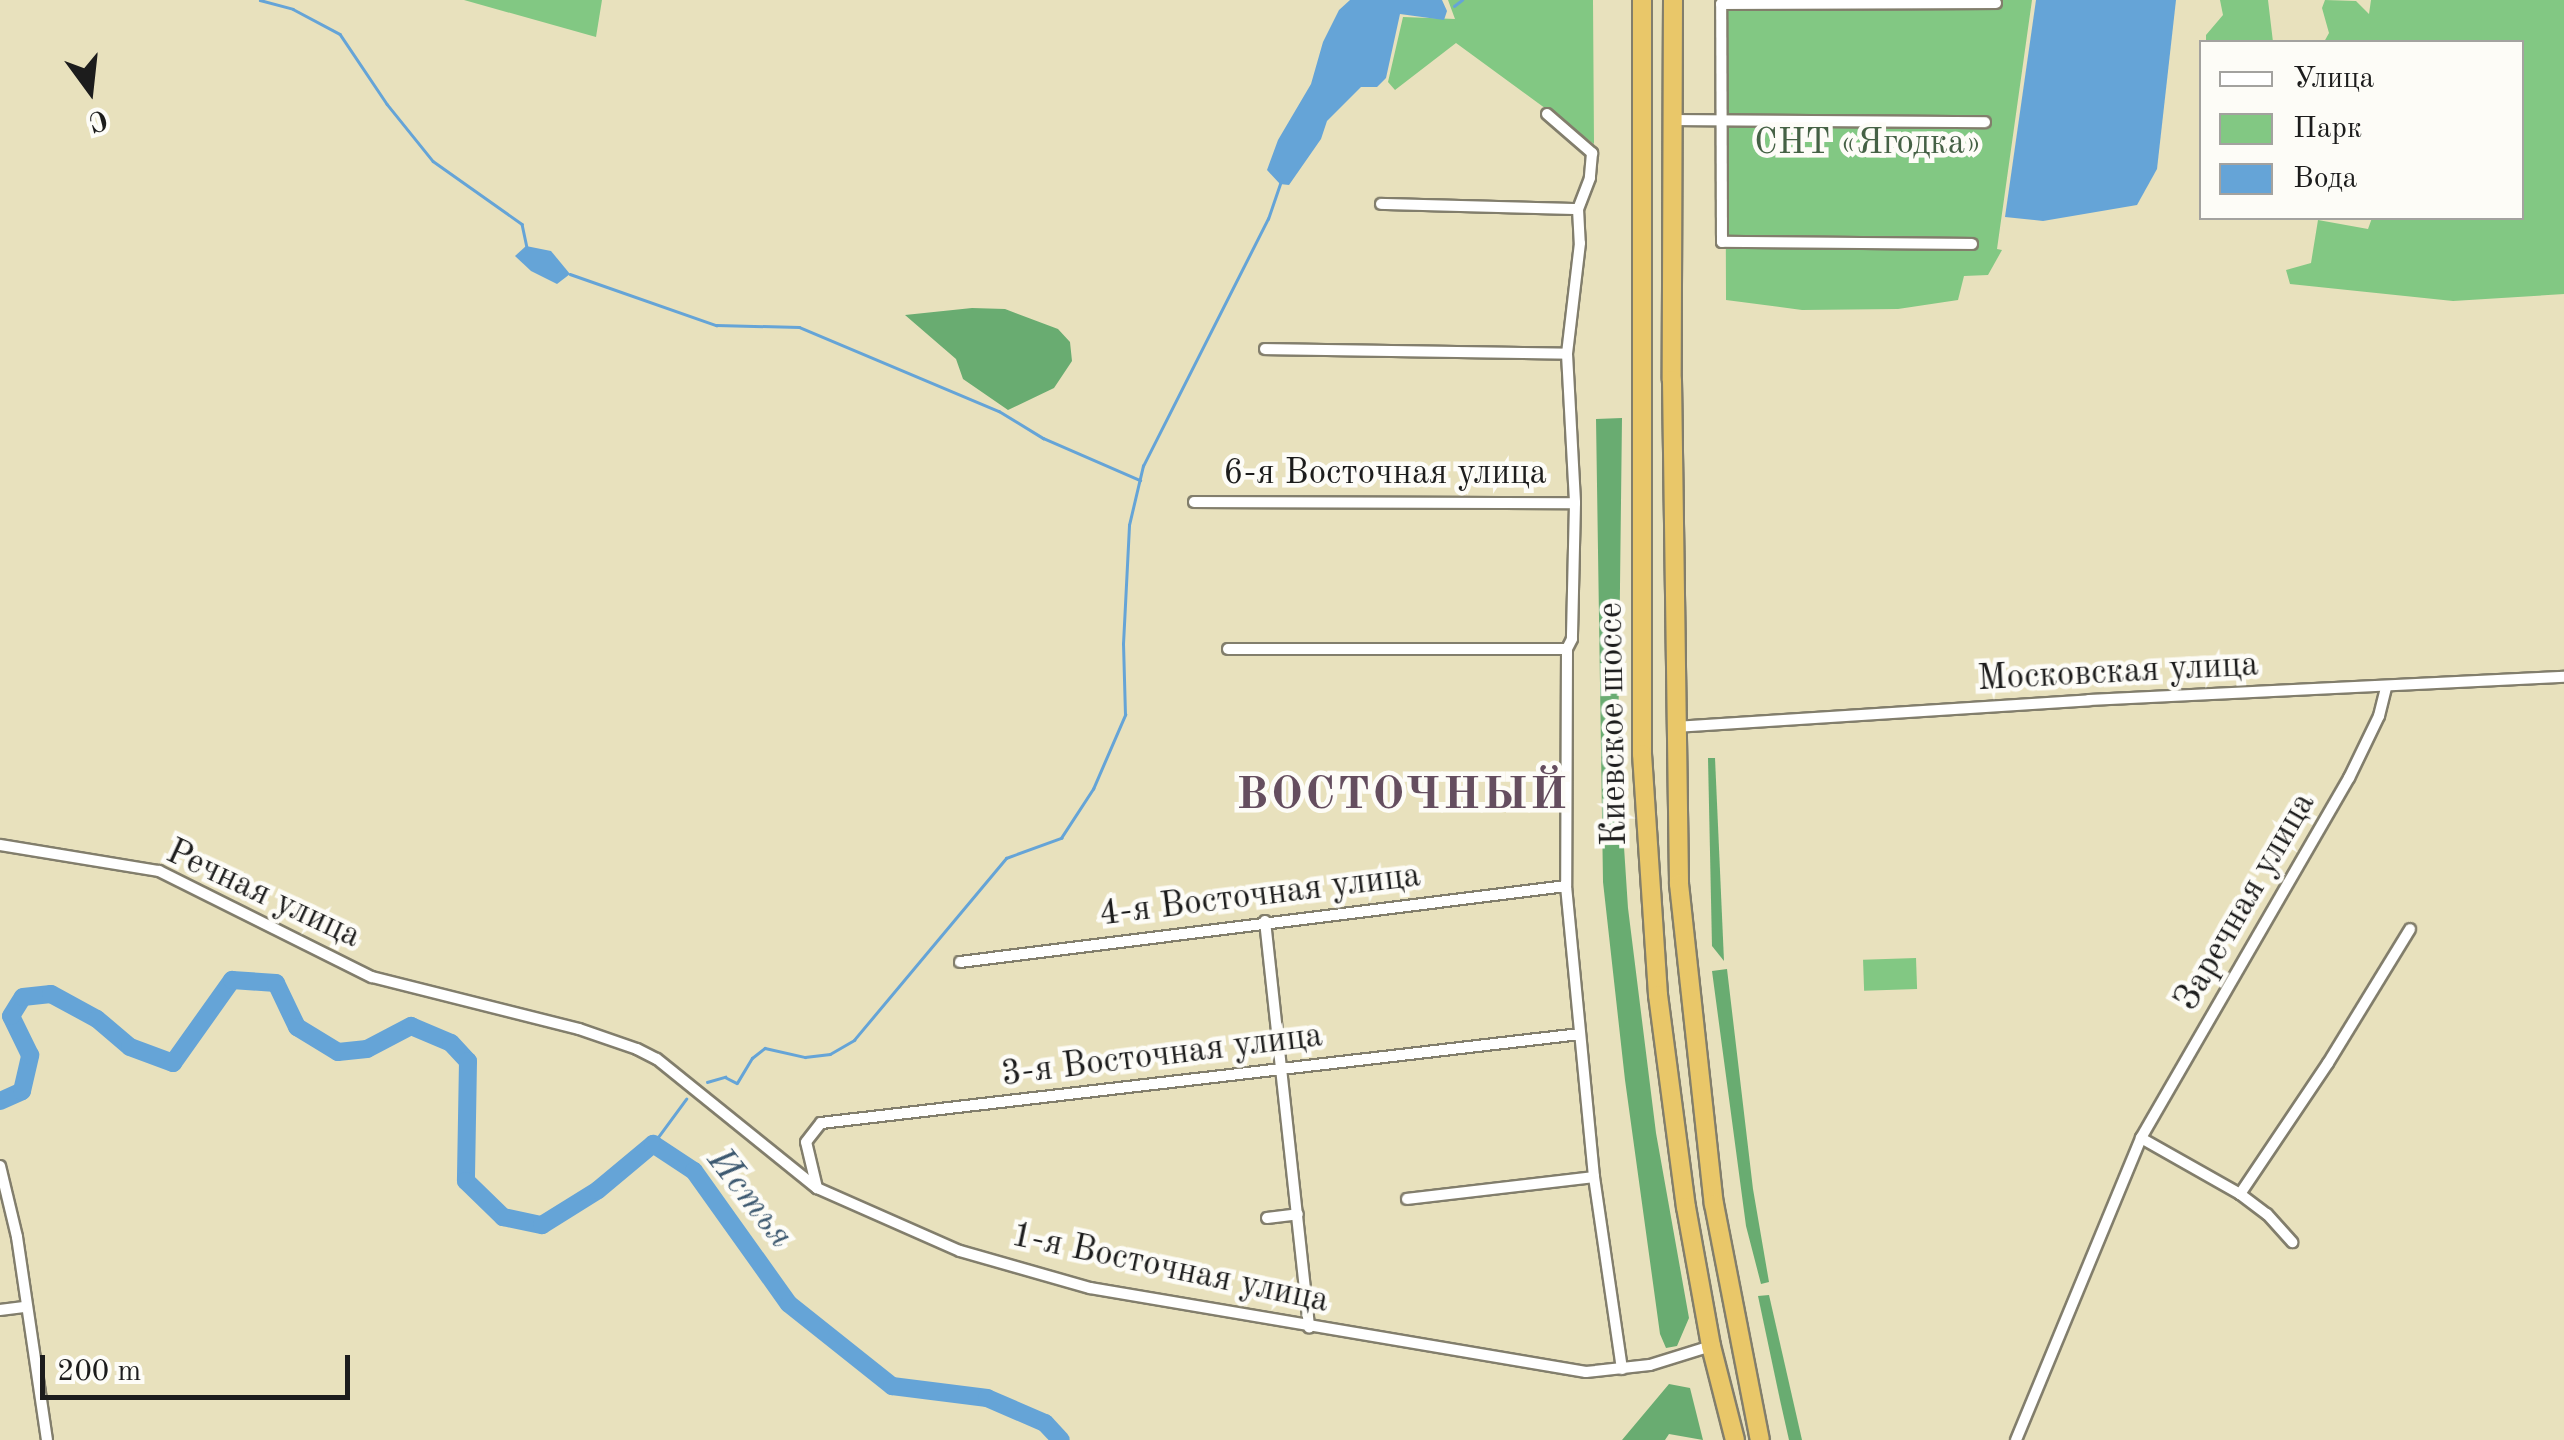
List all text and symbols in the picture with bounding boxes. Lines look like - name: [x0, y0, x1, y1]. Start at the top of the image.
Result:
- north arrow: [40, 40, 140, 140]
- legend: [2199, 40, 2524, 220]
- text: Улица: [2293, 64, 2374, 94]
- text: С: [85, 103, 110, 135]
- text: Парк: [2293, 114, 2362, 144]
- park label: СНТ «Ягодка»: [1754, 123, 1982, 165]
- text: Вода: [2293, 164, 2357, 194]
- street label: 6-я Восточная улица: [1223, 453, 1547, 495]
- street label: Киевское шоссе: [1591, 602, 1637, 846]
- street label: Московская улица: [1976, 645, 2260, 701]
- district label: ВОСТОЧНЫЙ: [1236, 770, 1570, 824]
- street label: Заречная улица: [2167, 785, 2325, 1019]
- street label: Речная улица: [159, 832, 367, 958]
- street label: 4-я Восточная улица: [1097, 855, 1423, 937]
- street label: 3-я Восточная улица: [999, 1015, 1325, 1097]
- water label: Истья: [696, 1140, 802, 1258]
- street label: 1-я Восточная улица: [1007, 1215, 1333, 1323]
- scale bar: [45, 1335, 355, 1397]
- text: 200 m: [57, 1357, 141, 1387]

